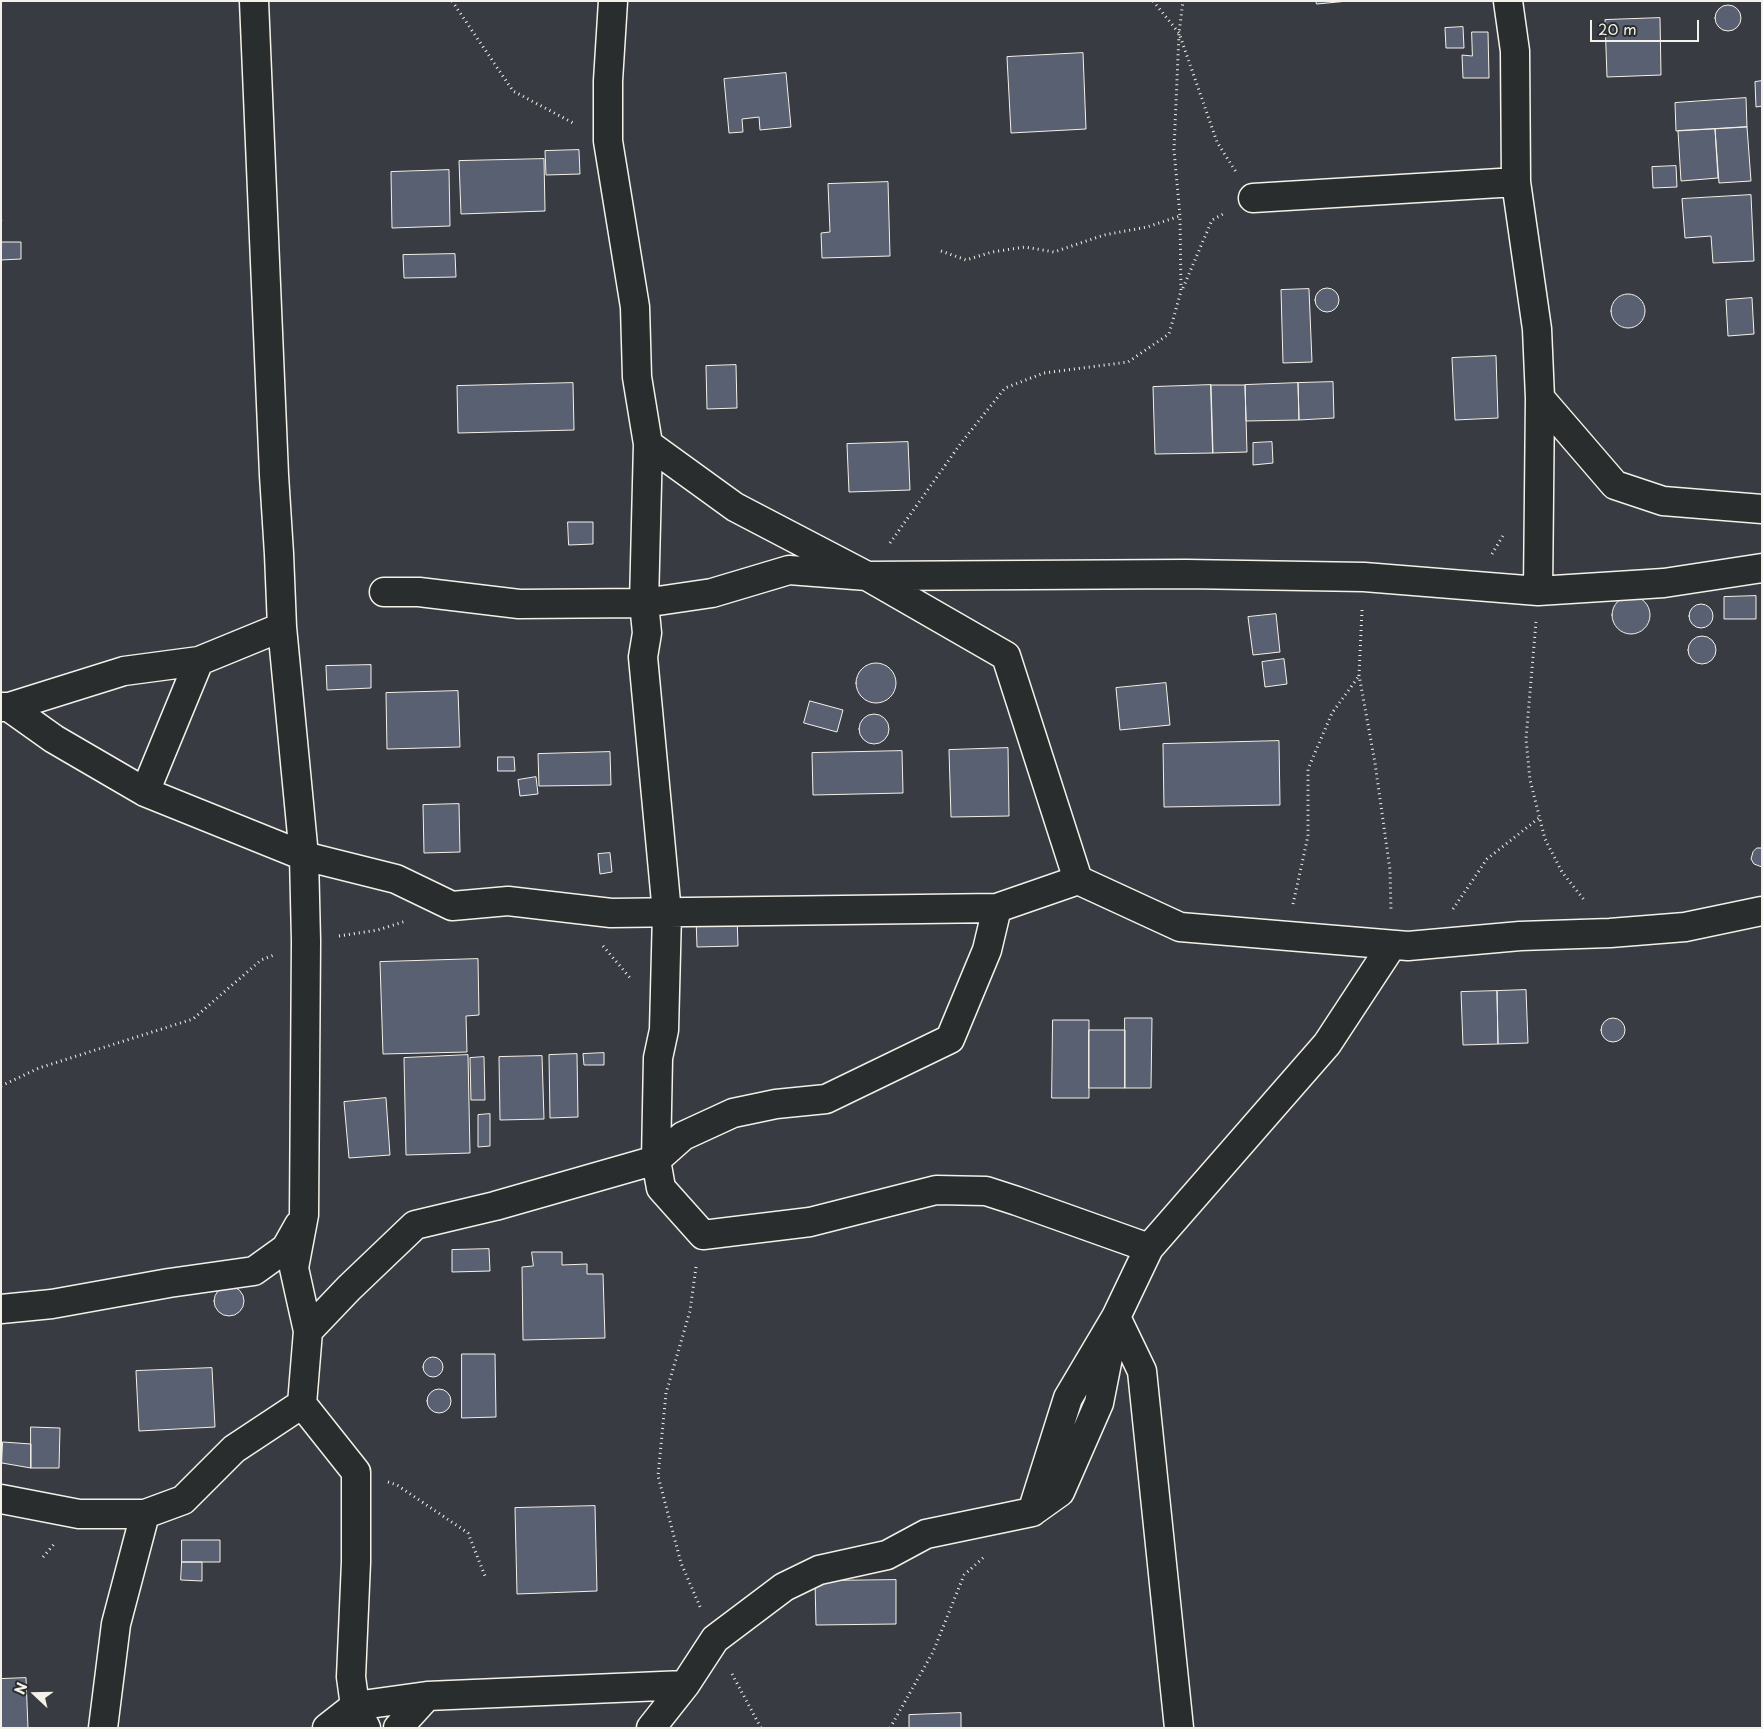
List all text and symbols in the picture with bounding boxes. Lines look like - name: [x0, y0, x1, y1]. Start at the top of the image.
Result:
- scale bar: [1593, 10, 1702, 42]
- text: 20 m: [1598, 17, 1637, 40]
- north arrow: [10, 1669, 60, 1719]
- text: N: [9, 1680, 32, 1697]

